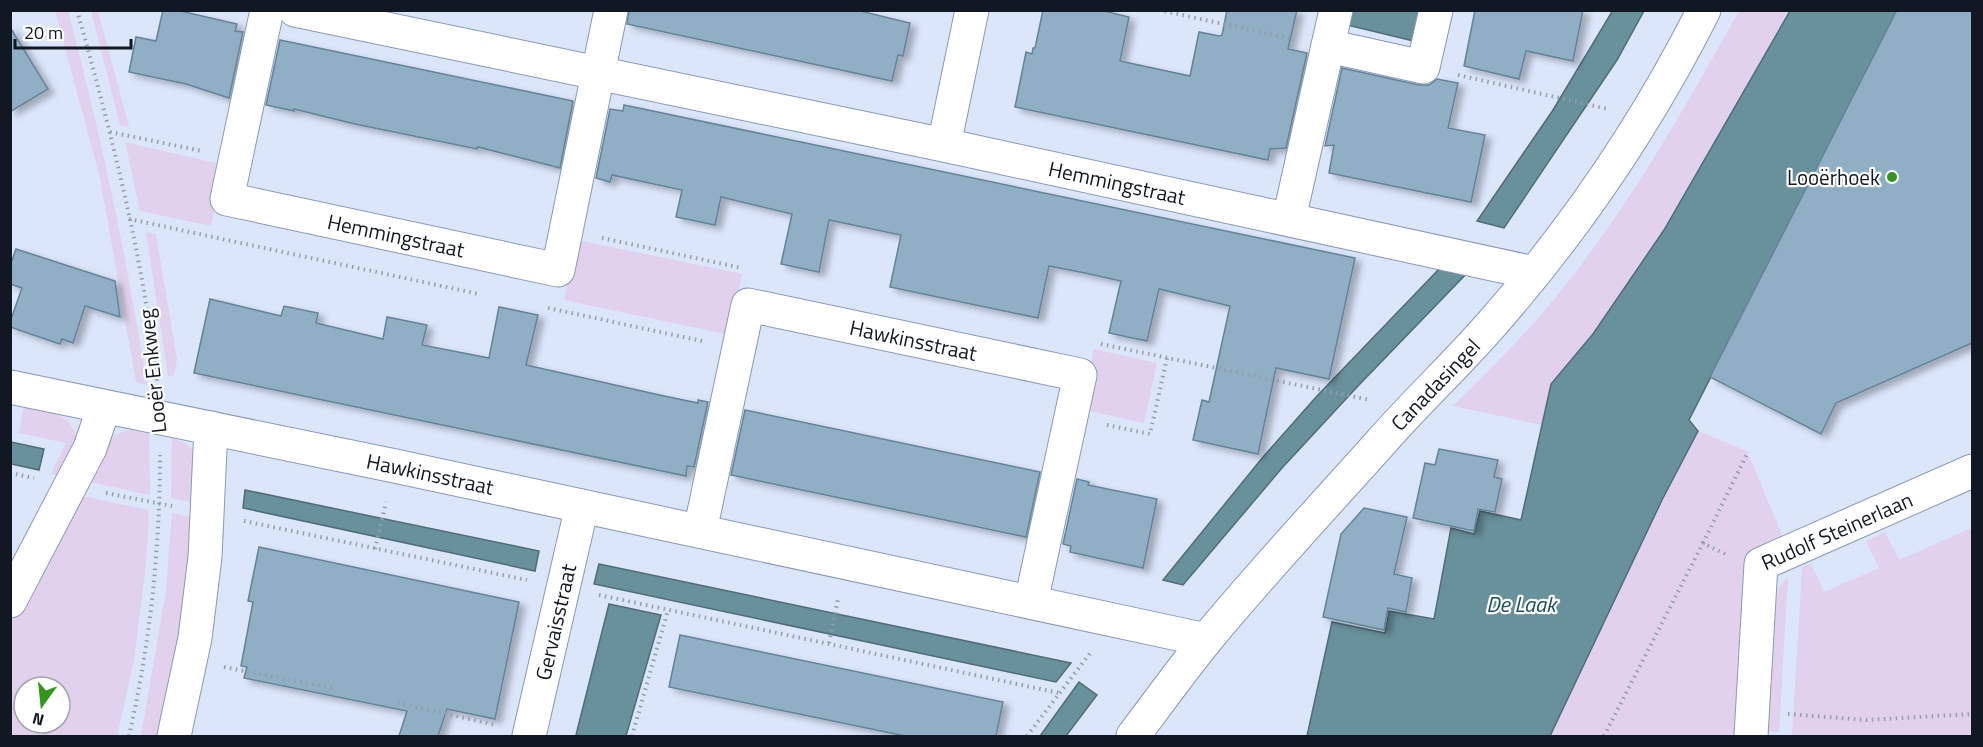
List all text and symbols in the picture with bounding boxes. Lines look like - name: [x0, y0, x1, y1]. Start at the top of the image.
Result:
- scale bar: [15, 12, 130, 50]
- text: 20 m: [24, 19, 63, 46]
- street label: Hemmingstraat: [1046, 152, 1189, 213]
- place label: Looërhoek: [1787, 161, 1880, 193]
- marker: Looërhoek: [1885, 170, 1899, 184]
- street label: Hemmingstraat: [324, 205, 468, 266]
- street label: Looër Enkweg: [130, 307, 174, 435]
- street label: Hawkinsstraat: [847, 311, 981, 369]
- street label: Canadasingel: [1383, 331, 1487, 438]
- street label: Hawkinsstraat: [364, 445, 497, 503]
- street label: Rudolf Steinerlaan: [1756, 483, 1918, 578]
- street label: Gervaisstraat: [526, 560, 584, 683]
- water label: De Laak: [1486, 587, 1558, 621]
- north arrow: [12, 675, 72, 735]
- text: N: [30, 706, 47, 733]

